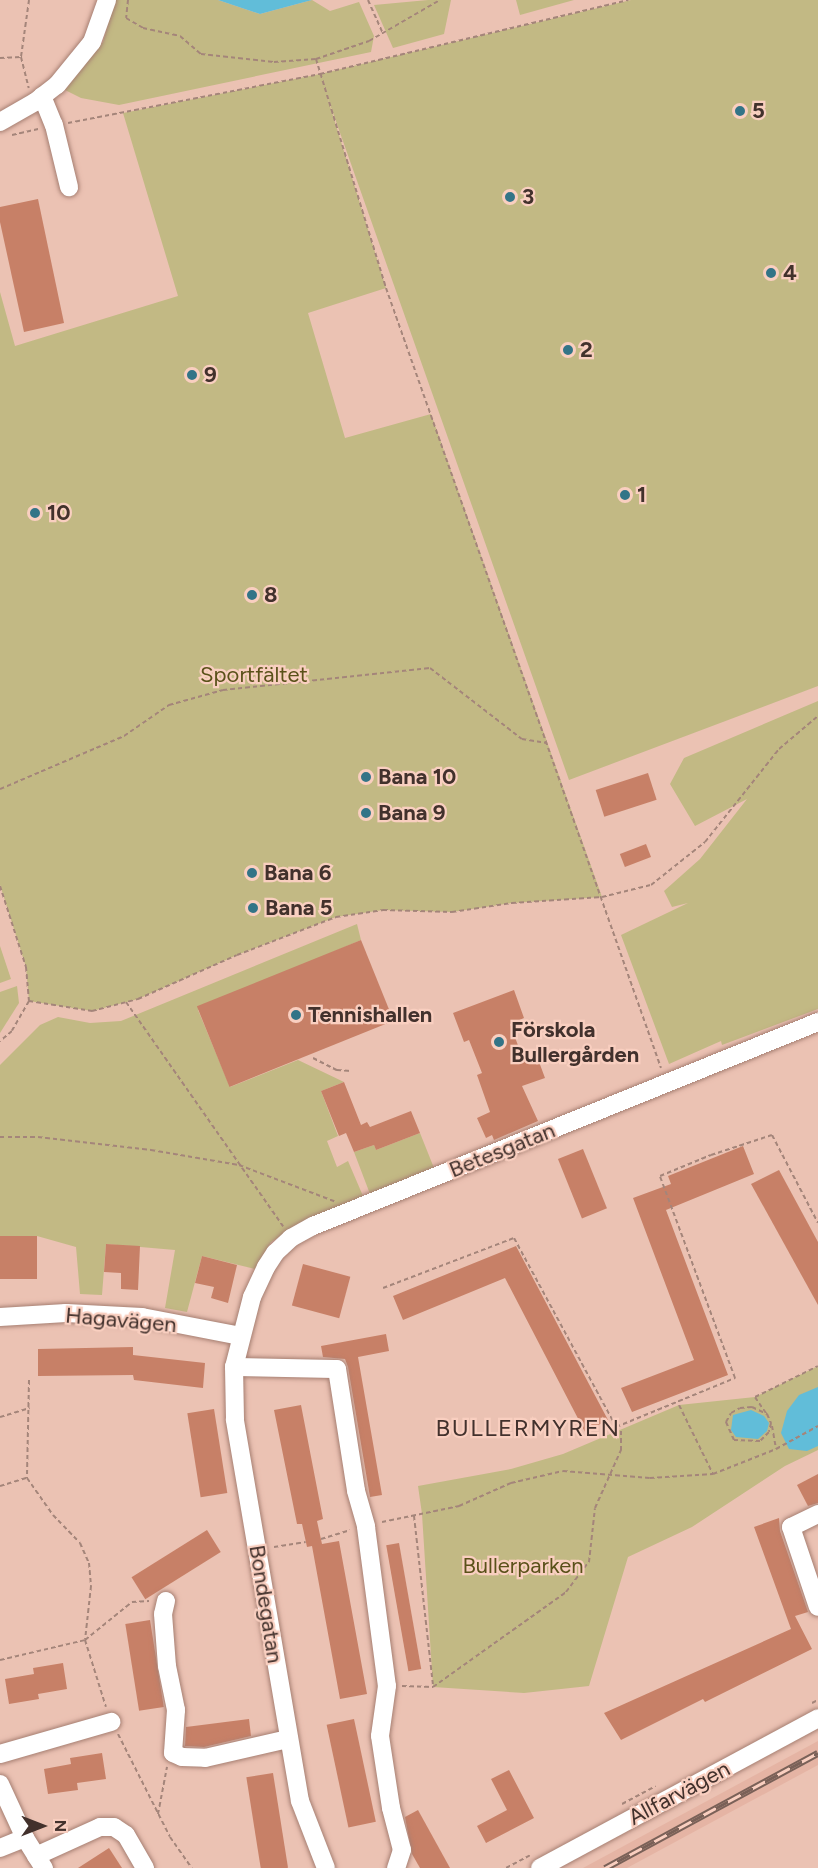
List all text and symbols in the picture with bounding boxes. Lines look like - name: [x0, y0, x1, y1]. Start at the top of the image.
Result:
- place label: 5: [752, 98, 765, 124]
- marker: 5: [733, 104, 747, 118]
- place label: 3: [522, 184, 534, 210]
- marker: 3: [503, 190, 517, 204]
- place label: 4: [783, 260, 797, 286]
- marker: 4: [764, 266, 778, 280]
- place label: 2: [580, 337, 593, 363]
- marker: 2: [561, 343, 575, 357]
- place label: 9: [204, 362, 217, 388]
- marker: 9: [185, 368, 199, 382]
- place label: 1: [637, 482, 646, 508]
- marker: 1: [618, 488, 632, 502]
- place label: 10: [47, 500, 71, 526]
- marker: 10: [28, 506, 42, 520]
- place label: 8: [264, 582, 277, 608]
- marker: 8: [245, 588, 259, 602]
- park label: Sportfältet: [200, 662, 308, 688]
- place label: Bana 10: [378, 764, 456, 790]
- marker: Bana 10: [359, 770, 373, 784]
- place label: Bana 9: [378, 800, 445, 826]
- marker: Bana 9: [359, 806, 373, 820]
- place label: Bana 6: [264, 860, 331, 886]
- marker: Bana 6: [245, 866, 259, 880]
- place label: Bana 5: [265, 895, 332, 921]
- marker: Bana 5: [246, 901, 260, 915]
- place label: Tennishallen: [308, 1002, 432, 1028]
- marker: Tennishallen: [289, 1008, 303, 1022]
- place label: Förskola Bullergården: [511, 1016, 639, 1068]
- marker: Förskola Bullergården: [492, 1035, 506, 1049]
- street label: Betesgatan: [445, 1117, 559, 1183]
- street label: Hagavägen: [64, 1302, 178, 1338]
- district label: BULLERMYREN: [436, 1414, 620, 1442]
- street label: Bondegatan: [244, 1543, 288, 1665]
- park label: Bullerparken: [462, 1553, 584, 1579]
- street label: Allfarvägen: [624, 1755, 734, 1831]
- north arrow: [12, 1796, 72, 1856]
- text: N: [51, 1820, 70, 1832]

